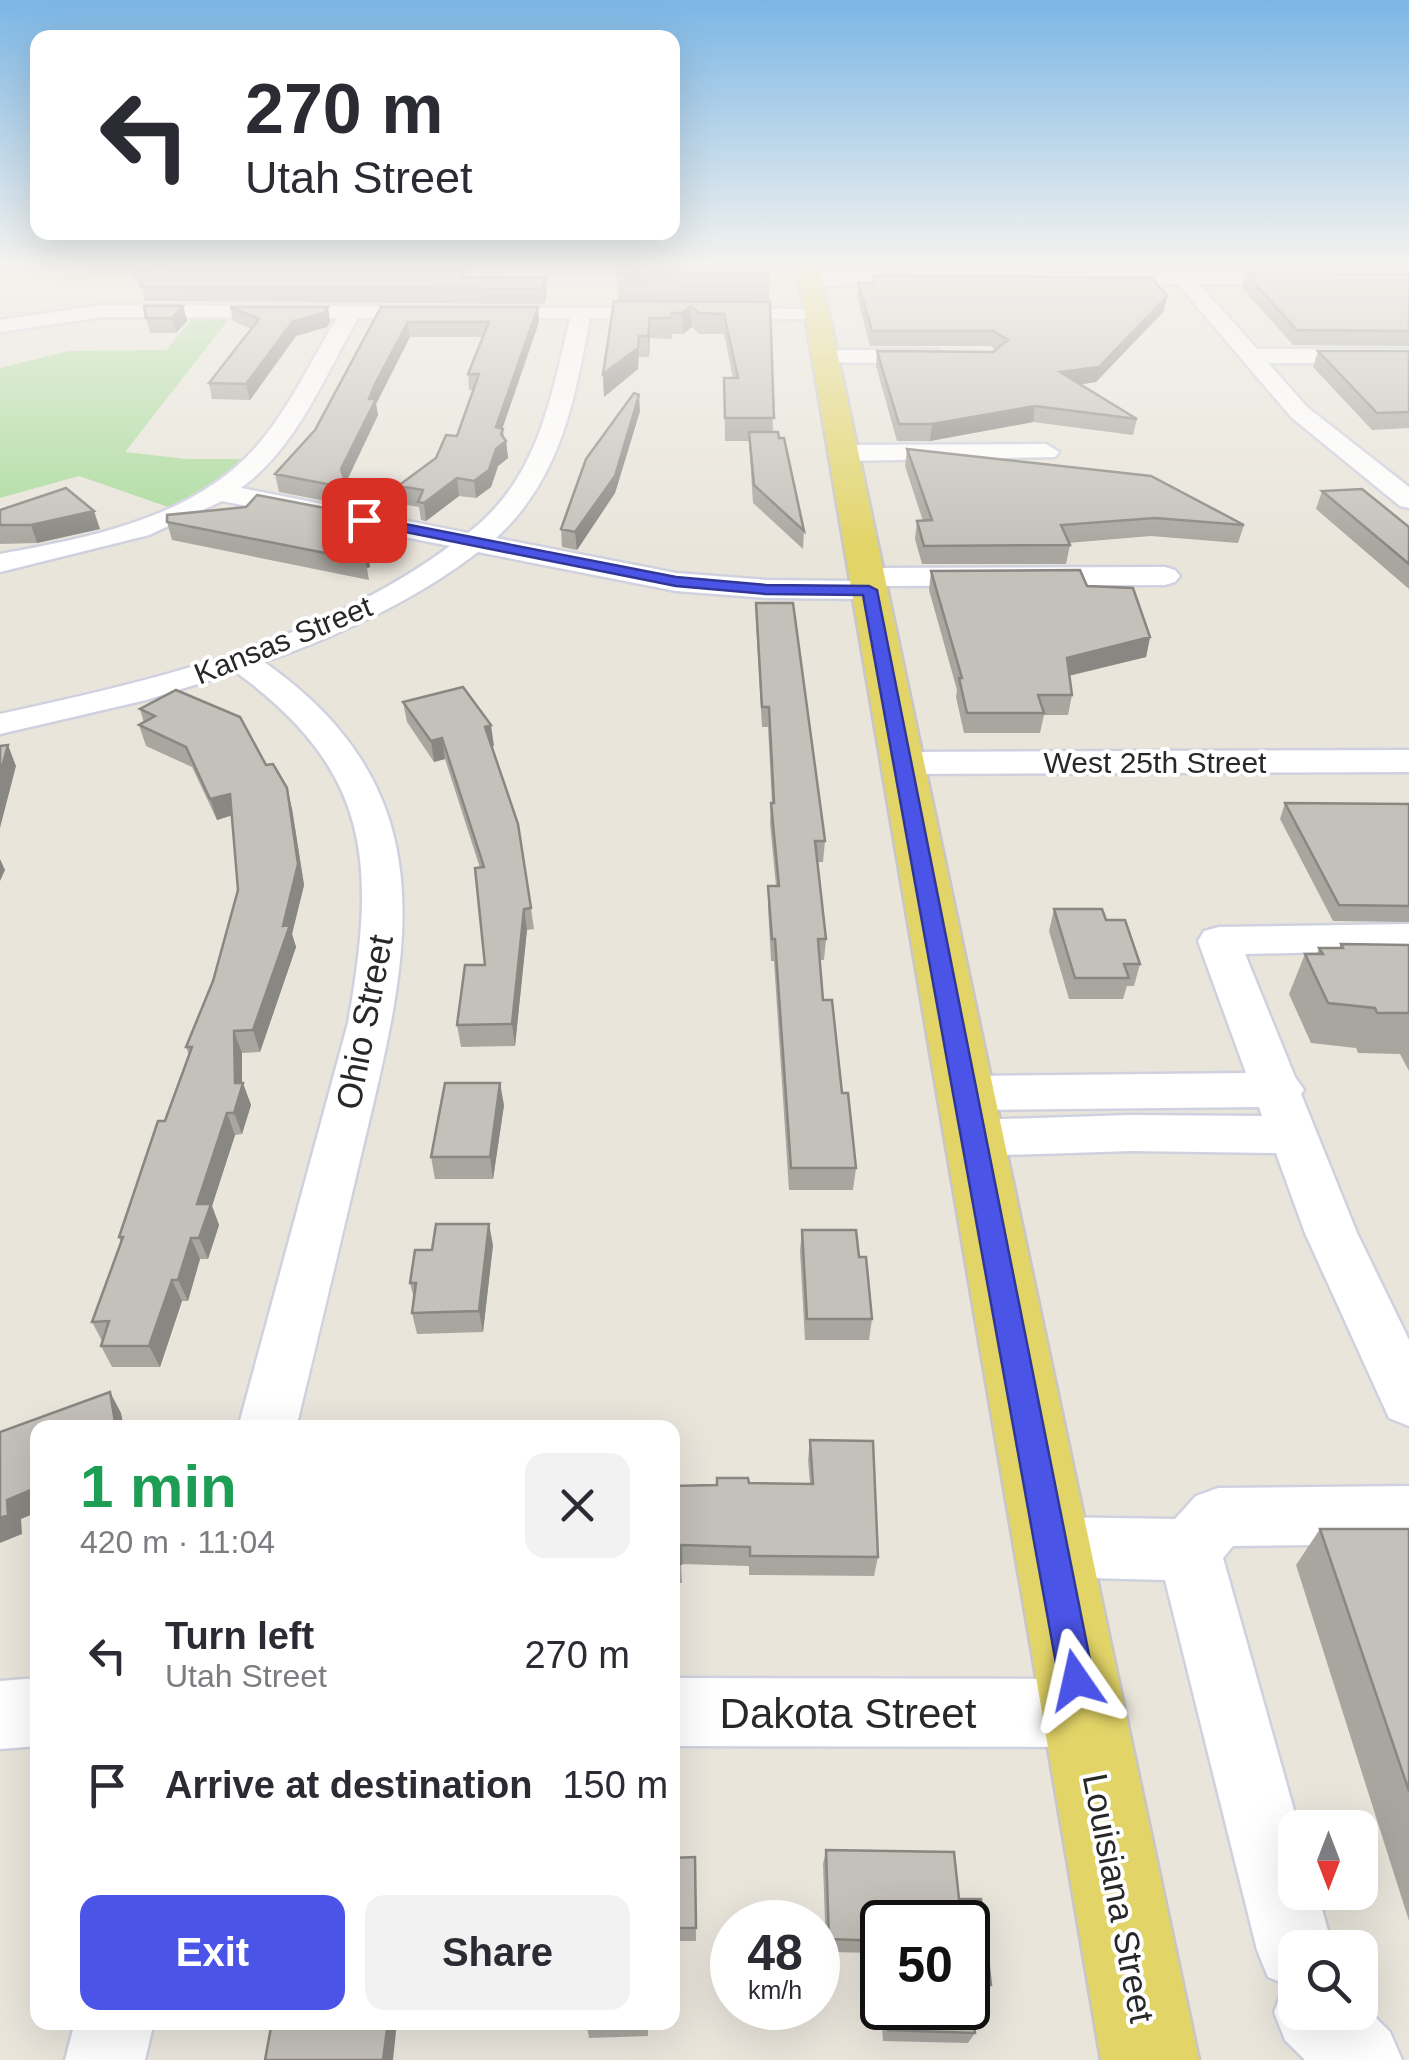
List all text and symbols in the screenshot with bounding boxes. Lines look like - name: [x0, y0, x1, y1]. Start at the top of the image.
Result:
- icon: left: [80, 70, 210, 200]
- text: 270 m: [245, 70, 443, 148]
- text: Utah Street: [245, 152, 473, 203]
- pin: [322, 478, 407, 563]
- icon: arrive: [337, 493, 392, 548]
- street label: Kansas Street: [189, 589, 377, 691]
- street label: West 25th Street: [1044, 746, 1267, 779]
- street label: Ohio Street: [328, 931, 400, 1113]
- text: 1 min: [80, 1453, 237, 1520]
- button: close: [525, 1453, 630, 1558]
- text: 420 m · 11:04: [80, 1524, 275, 1560]
- text: Turn left: [165, 1615, 314, 1657]
- icon: left: [80, 1628, 135, 1683]
- position arrow: [1024, 1628, 1128, 1732]
- text: 270 m: [524, 1634, 630, 1676]
- text: Utah Street: [165, 1658, 327, 1694]
- street label: Dakota Street: [720, 1690, 977, 1737]
- icon: arrive: [80, 1758, 135, 1813]
- text: Arrive at destination: [165, 1764, 532, 1806]
- text: 150 m: [562, 1764, 668, 1806]
- street label: Louisiana Street: [1076, 1770, 1162, 2026]
- north arrow: [1278, 1810, 1378, 1910]
- map controls: [1278, 1810, 1378, 2030]
- button: Exit: [80, 1895, 345, 2010]
- button: Share: [365, 1895, 630, 2010]
- speed limit sign: 50: [860, 1900, 990, 2030]
- text: 48: [747, 1925, 803, 1981]
- button: search: [1278, 1930, 1378, 2030]
- text: km/h: [748, 1976, 802, 2004]

